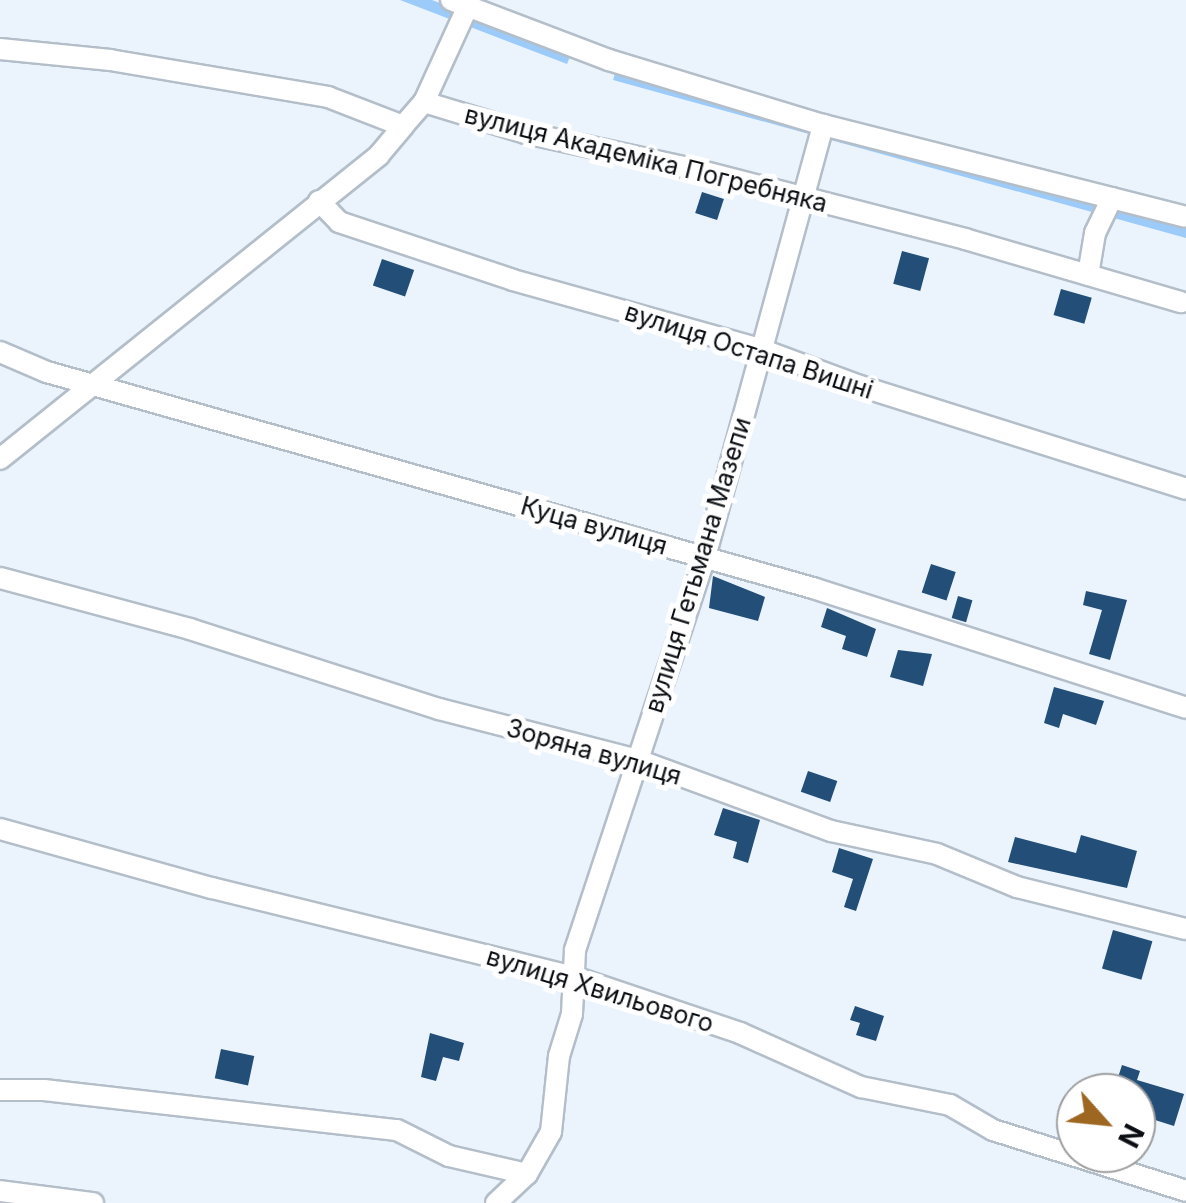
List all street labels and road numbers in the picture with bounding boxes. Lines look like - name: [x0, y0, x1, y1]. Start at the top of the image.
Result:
- street label: вулиця Академіка Погребняка: [461, 99, 831, 219]
- street label: вулиця Остапа Вишні: [621, 297, 877, 405]
- street label: вулиця Гетьмана Мазепи: [639, 414, 757, 716]
- street label: Куца вулиця: [517, 491, 671, 561]
- street label: Зоряна вулиця: [503, 713, 685, 791]
- street label: вулиця Хвильового: [483, 941, 717, 1039]

